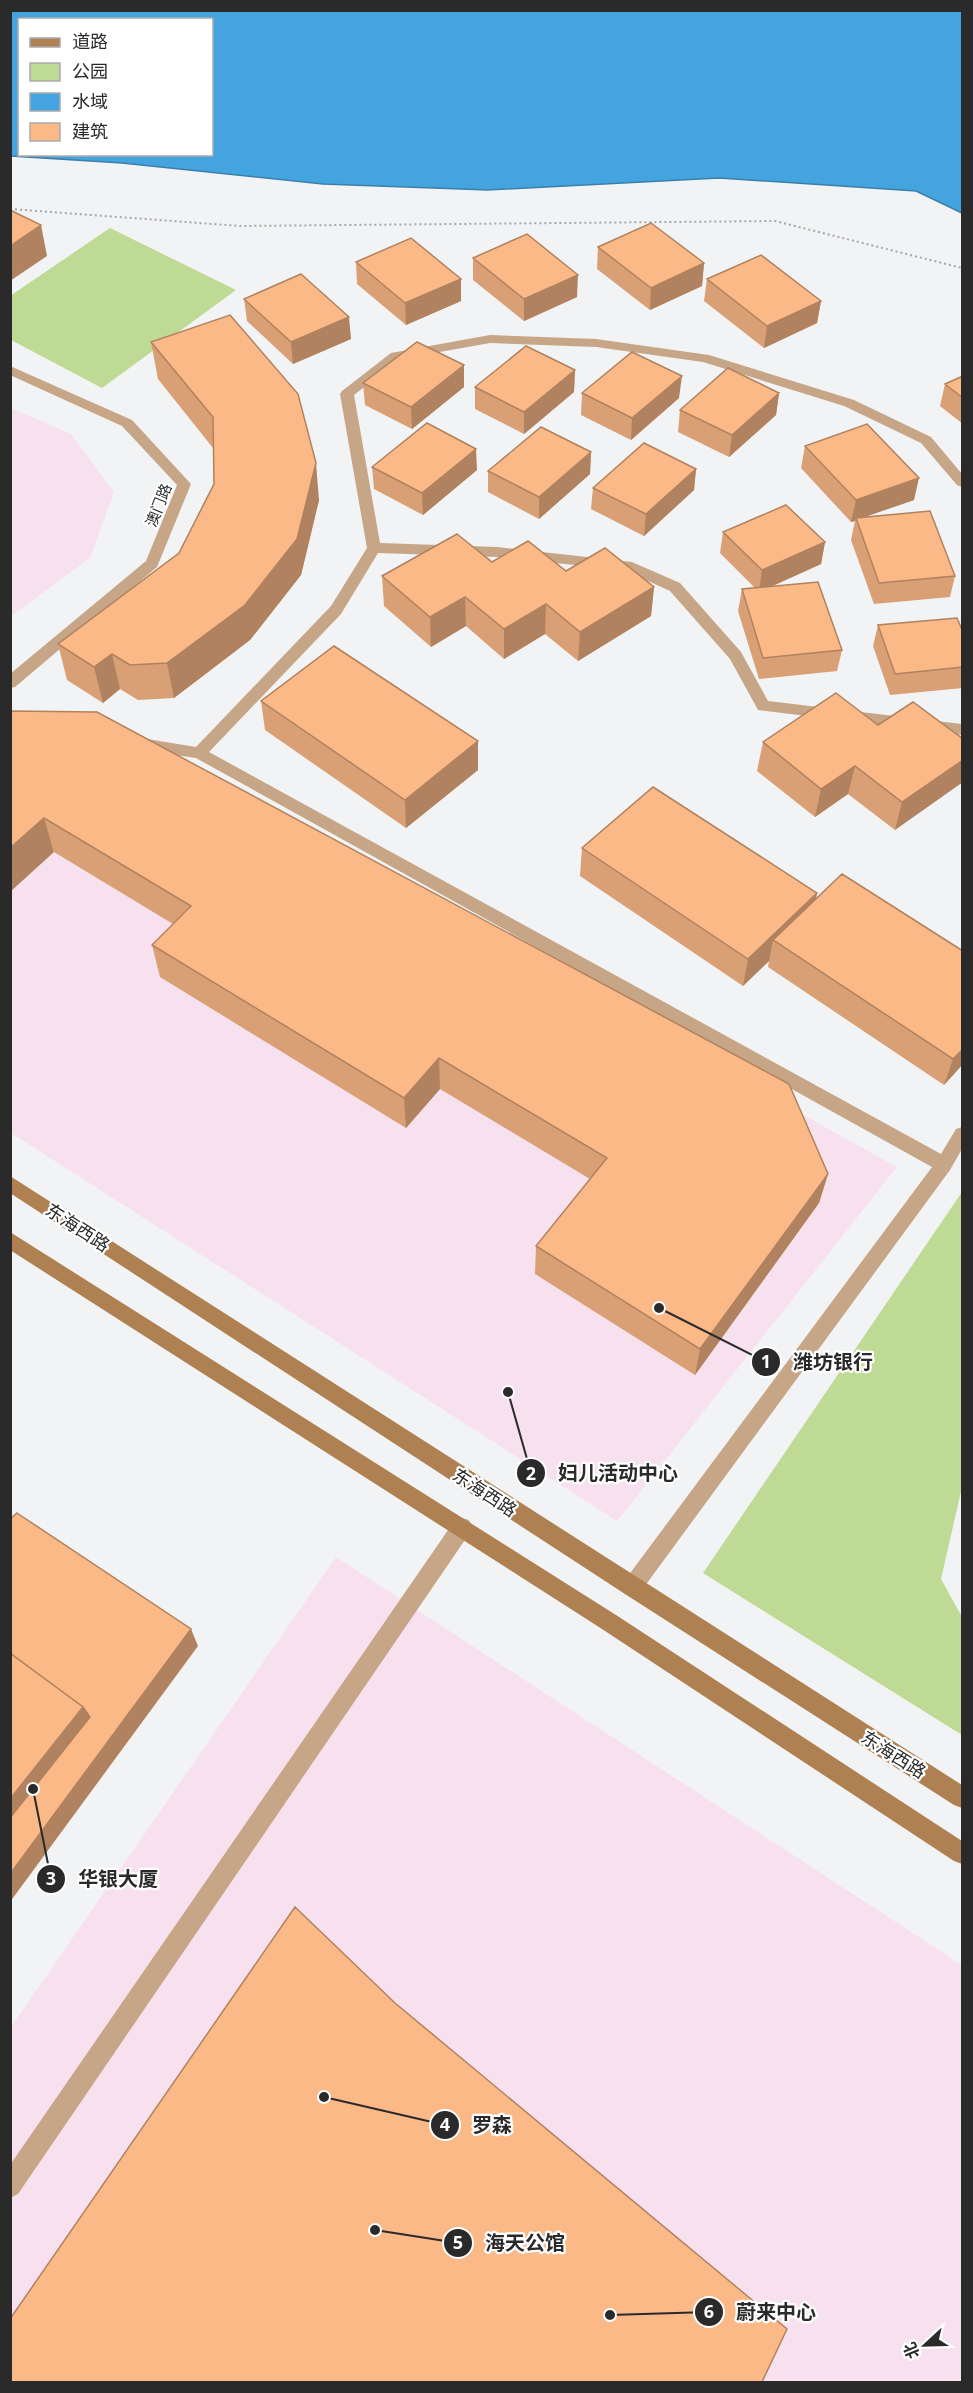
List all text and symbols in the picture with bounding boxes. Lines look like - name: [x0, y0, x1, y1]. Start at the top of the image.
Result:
- legend: [18, 18, 213, 156]
- text: 道路: [72, 29, 108, 53]
- text: 公园: [72, 59, 108, 83]
- text: 水域: [72, 89, 108, 113]
- text: 建筑: [72, 119, 108, 143]
- street label: 澳门路: [140, 480, 176, 530]
- street label: 东海西路: [41, 1197, 115, 1257]
- callout: 潍坊银行: [751, 1343, 885, 1381]
- text: 潍坊银行: [793, 1348, 873, 1375]
- text: 1: [761, 1349, 771, 1373]
- callout: 妇儿活动中心: [516, 1454, 690, 1492]
- text: 妇儿活动中心: [558, 1459, 678, 1486]
- text: 2: [526, 1461, 536, 1485]
- street label: 东海西路: [448, 1462, 522, 1522]
- street label: 东海西路: [857, 1725, 931, 1783]
- callout: 华银大厦: [36, 1860, 170, 1898]
- text: 华银大厦: [78, 1865, 158, 1892]
- text: 3: [46, 1866, 56, 1890]
- callout: 罗森: [430, 2106, 524, 2144]
- text: 罗森: [472, 2111, 512, 2138]
- text: 4: [440, 2112, 450, 2136]
- callout: 海天公馆: [443, 2224, 577, 2262]
- text: 海天公馆: [485, 2229, 565, 2256]
- text: 5: [453, 2230, 463, 2254]
- callout: 蔚来中心: [694, 2293, 828, 2331]
- text: 蔚来中心: [736, 2298, 816, 2325]
- text: 6: [704, 2299, 714, 2323]
- north arrow: [895, 2315, 955, 2375]
- text: 北: [898, 2339, 924, 2362]

